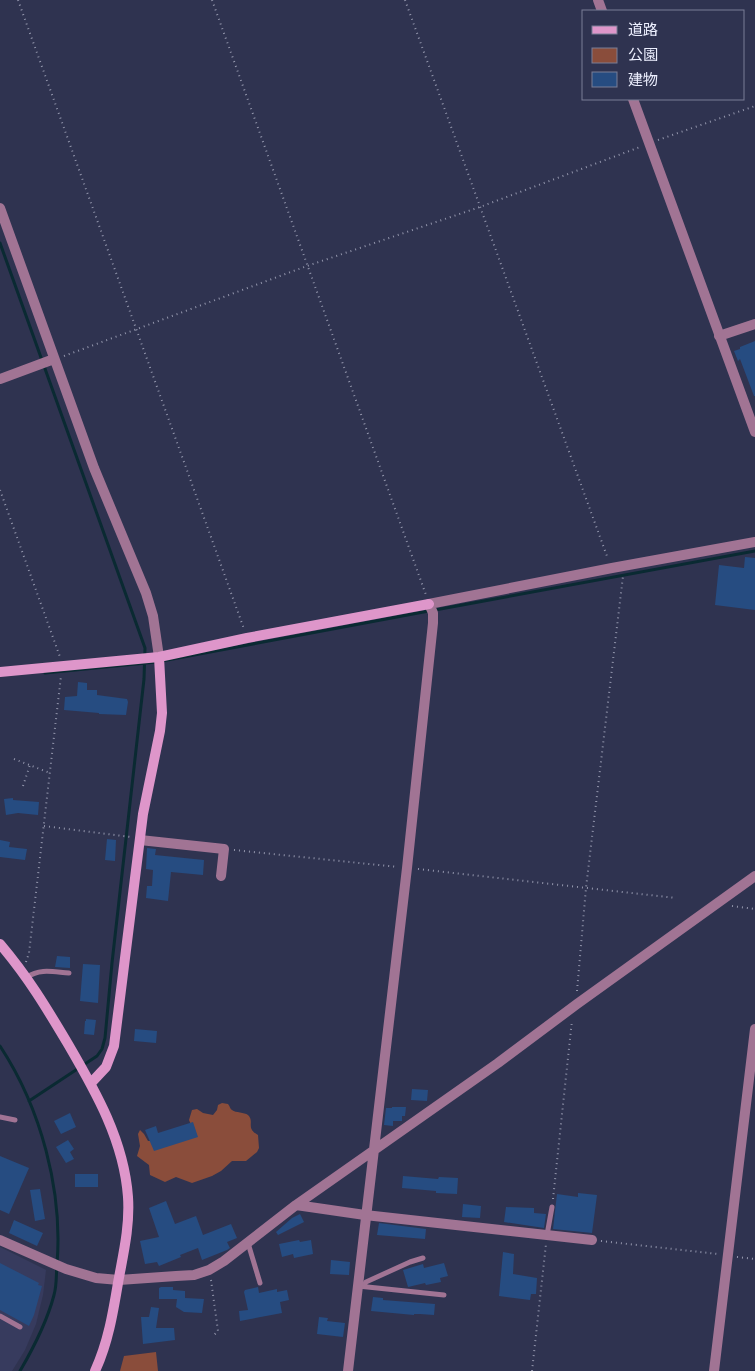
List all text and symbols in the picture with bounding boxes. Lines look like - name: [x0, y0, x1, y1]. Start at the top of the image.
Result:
- legend: [582, 10, 745, 100]
- text: 道路: [628, 21, 658, 39]
- text: 公園: [628, 46, 658, 64]
- text: 建物: [628, 71, 658, 89]

